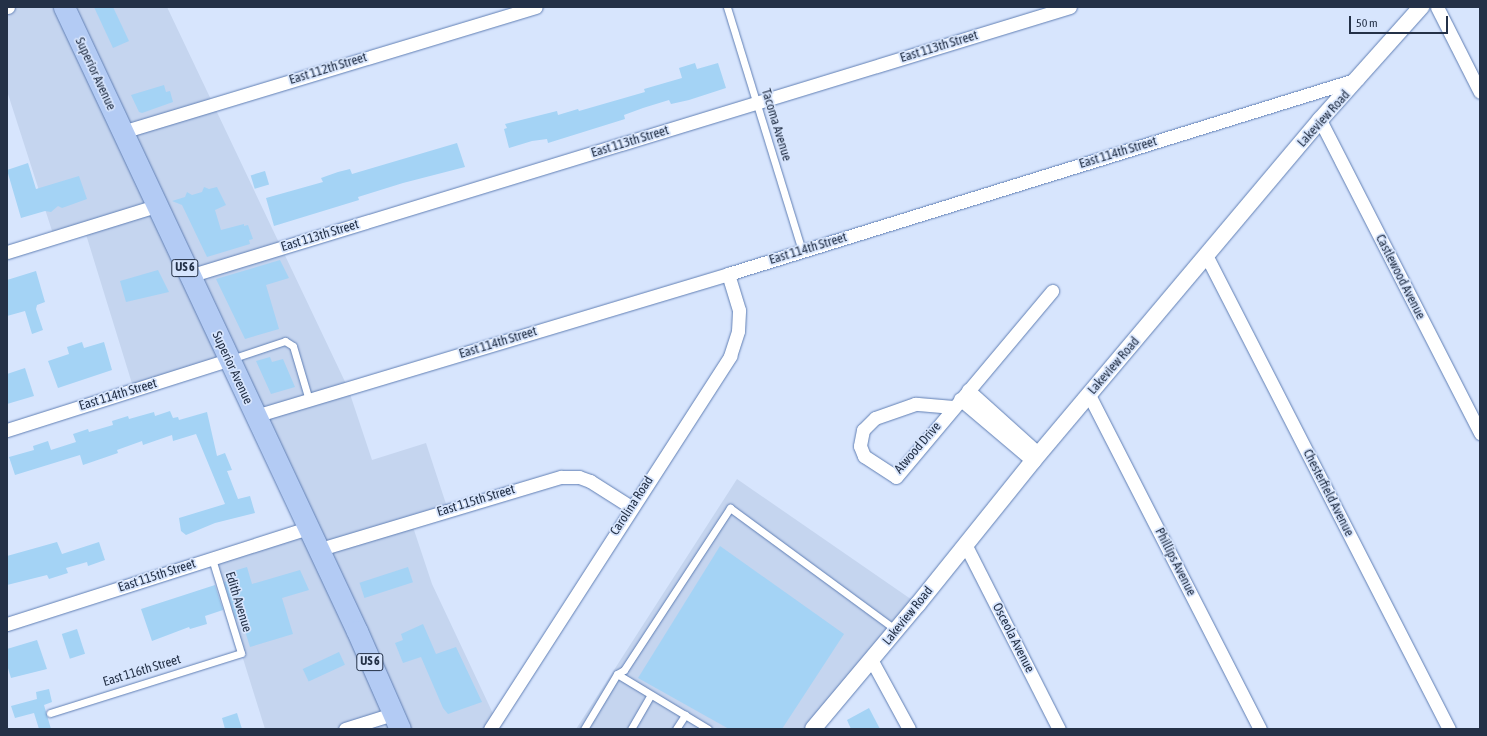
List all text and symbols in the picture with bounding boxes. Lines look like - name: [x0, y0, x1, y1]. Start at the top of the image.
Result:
- scale bar: [1351, 8, 1450, 34]
- text: 50 m: [1356, 16, 1378, 30]
- street label: East 113th Street: [898, 28, 980, 66]
- street label: Superior Avenue: [71, 35, 119, 113]
- street label: East 112th Street: [287, 50, 369, 88]
- street label: Tacoma Avenue: [758, 87, 794, 163]
- street label: Lakeview Road: [1295, 87, 1353, 151]
- street label: East 113th Street: [589, 123, 671, 161]
- street label: East 114th Street: [1077, 134, 1159, 172]
- street label: East 113th Street: [279, 217, 361, 255]
- street label: East 114th Street: [767, 230, 849, 268]
- street label: Castlewood Avenue: [1372, 232, 1428, 322]
- road number: US 6: [171, 258, 199, 278]
- street label: East 114th Street: [457, 324, 539, 362]
- street label: Superior Avenue: [208, 329, 256, 407]
- street label: Lakeview Road: [1085, 334, 1143, 398]
- street label: East 114th Street: [77, 376, 159, 414]
- street label: Atwood Drive: [891, 419, 945, 477]
- street label: Chesterfield Avenue: [1299, 447, 1357, 539]
- street label: Carolina Road: [607, 474, 657, 538]
- street label: East 115th Street: [435, 482, 517, 520]
- street label: Phillips Avenue: [1151, 525, 1199, 599]
- street label: East 115th Street: [116, 556, 198, 596]
- street label: Edith Avenue: [221, 570, 255, 634]
- street label: Lakeview Road: [880, 584, 936, 648]
- street label: Osceola Avenue: [989, 601, 1037, 675]
- street label: East 116th Street: [101, 652, 183, 690]
- road number: US 6: [356, 652, 384, 672]

